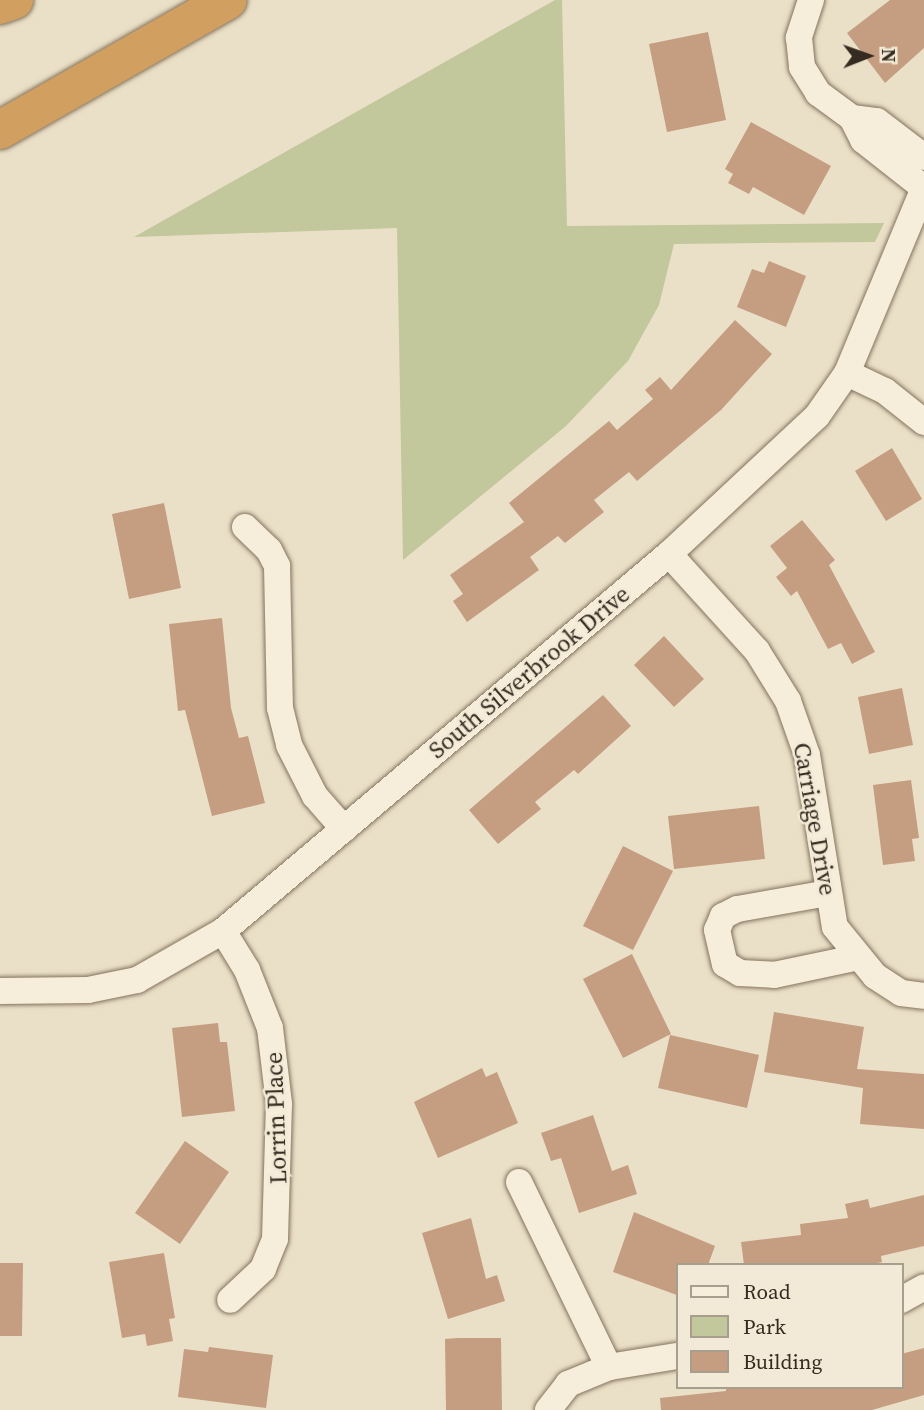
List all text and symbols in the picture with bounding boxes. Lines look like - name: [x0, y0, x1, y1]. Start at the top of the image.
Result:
- north arrow: [833, 21, 903, 91]
- text: N: [876, 48, 902, 63]
- street label: South Silverbrook Drive: [423, 579, 635, 765]
- street label: Carriage Drive: [787, 740, 843, 898]
- street label: Lorrin Place: [259, 1051, 293, 1185]
- legend: [676, 1263, 903, 1389]
- text: Road: [743, 1277, 791, 1306]
- text: Park: [743, 1312, 786, 1341]
- text: Building: [743, 1347, 822, 1376]

